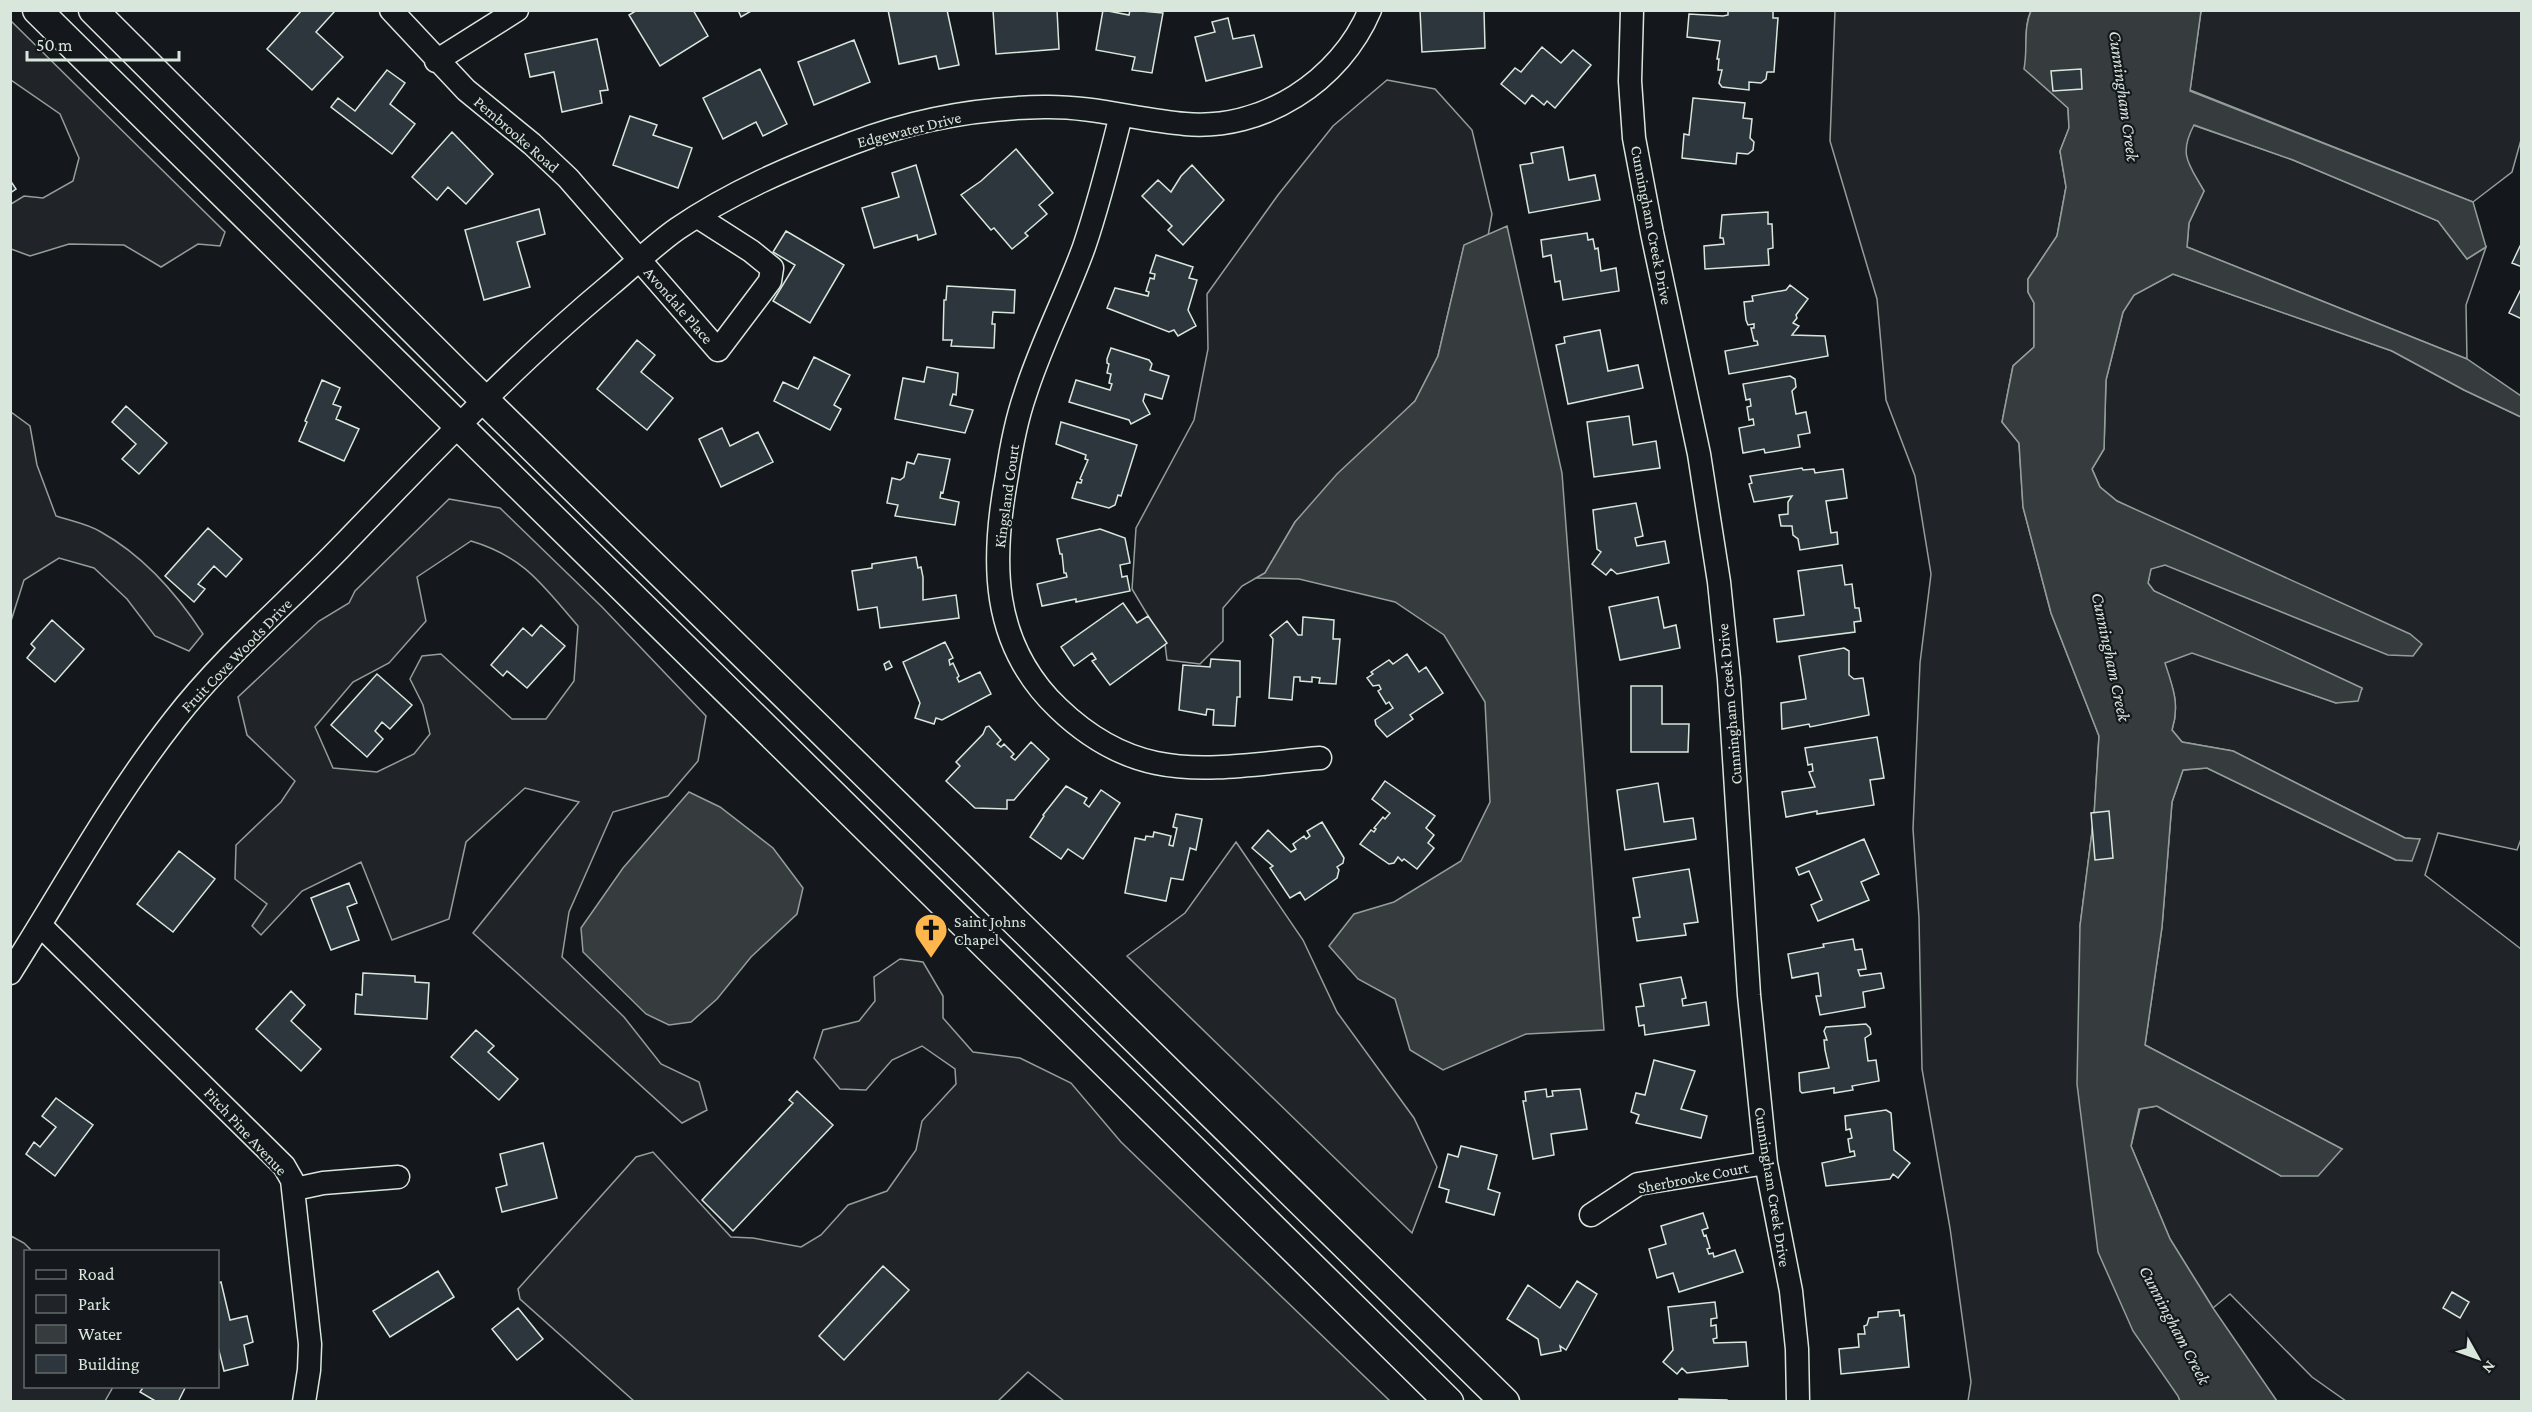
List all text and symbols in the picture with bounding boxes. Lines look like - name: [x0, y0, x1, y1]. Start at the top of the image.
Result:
- scale bar: [27, 24, 178, 62]
- water label: Cunningham Creek: [2105, 30, 2143, 164]
- text: 50 m: [36, 35, 73, 55]
- street label: Pembrooke Road: [471, 93, 563, 176]
- street label: Edgewater Drive: [855, 108, 963, 152]
- street label: Cunningham Creek Drive: [1627, 144, 1675, 306]
- street label: Avondale Place: [641, 264, 716, 347]
- street label: Kingsland Court: [991, 443, 1023, 549]
- water label: Cunningham Creek: [2088, 591, 2135, 724]
- street label: Fruit Cove Woods Drive: [178, 595, 295, 716]
- street label: Cunningham Creek Drive: [1714, 623, 1746, 785]
- church icon: Saint Johns Chapel: [913, 912, 949, 959]
- place label: Saint Johns Chapel: [954, 913, 1026, 949]
- street label: Pitch Pine Avenue: [201, 1084, 291, 1179]
- street label: Cunningham Creek Drive: [1750, 1106, 1794, 1268]
- street label: Sherbrooke Court: [1636, 1158, 1751, 1197]
- legend: [24, 1250, 219, 1388]
- water label: Cunningham Creek: [2135, 1262, 2215, 1389]
- text: Road: [78, 1264, 115, 1284]
- text: Park: [78, 1294, 110, 1314]
- text: Water: [78, 1324, 123, 1344]
- north arrow: [2448, 1328, 2508, 1388]
- text: Building: [78, 1354, 140, 1374]
- text: N: [2479, 1358, 2499, 1377]

